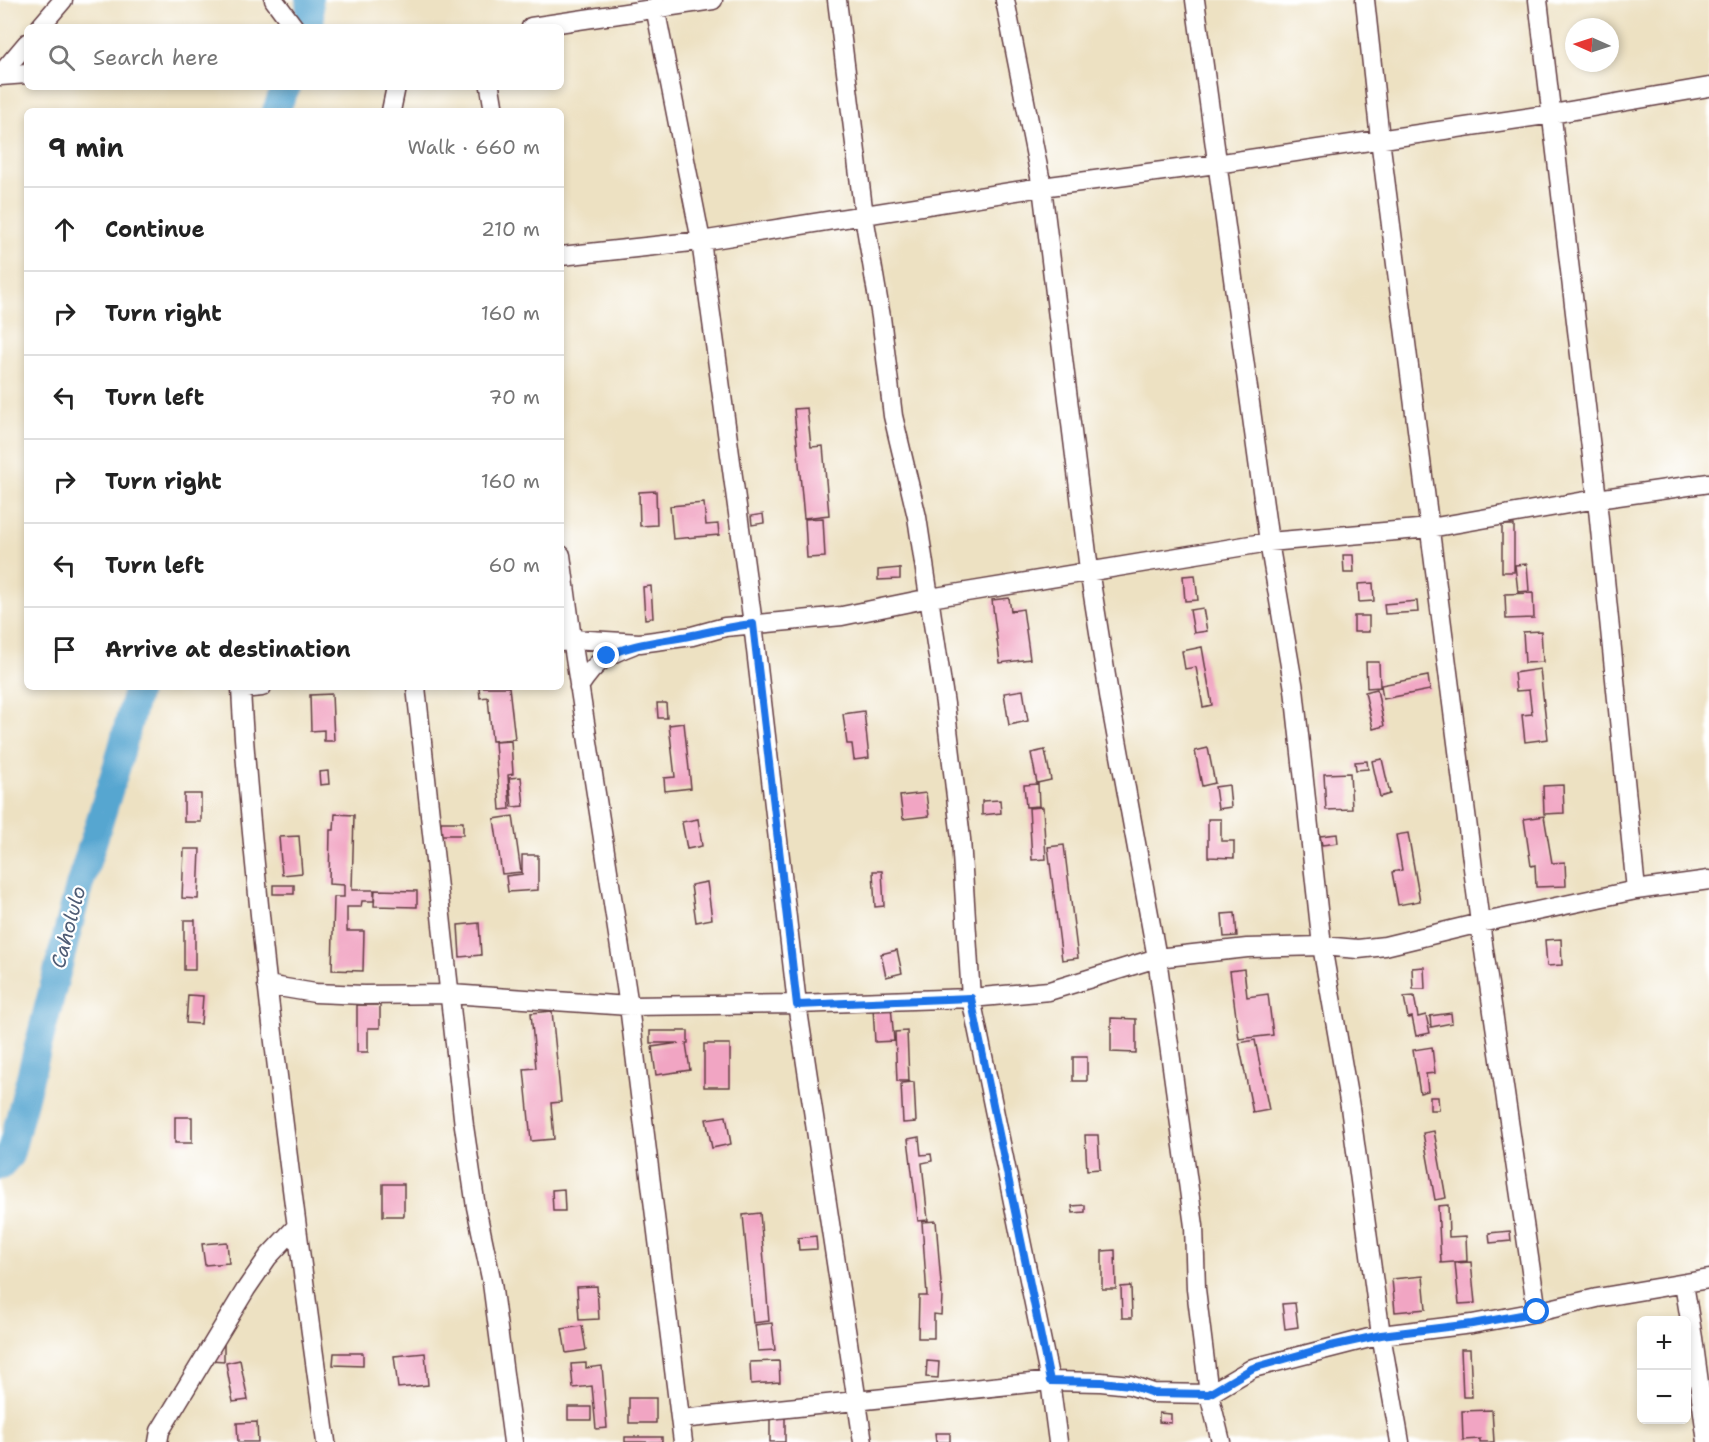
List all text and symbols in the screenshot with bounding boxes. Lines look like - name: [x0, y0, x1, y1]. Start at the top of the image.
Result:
- north arrow: [1565, 18, 1619, 72]
- search box: [24, 24, 564, 90]
- icon: search: [45, 41, 78, 74]
- text: Search here: [93, 43, 219, 72]
- text: 9 min: [48, 130, 124, 165]
- text: Walk · 660 m: [407, 134, 540, 160]
- icon: ahead: [48, 213, 81, 246]
- text: Continue: [105, 215, 205, 244]
- text: 210 m: [481, 216, 540, 242]
- icon: right: [48, 297, 81, 330]
- text: Turn right: [105, 299, 222, 328]
- text: 160 m: [481, 300, 540, 326]
- icon: left: [48, 381, 81, 414]
- text: Turn left: [105, 383, 204, 412]
- text: 70 m: [488, 384, 540, 410]
- icon: right: [48, 465, 81, 498]
- text: Turn right: [105, 467, 222, 496]
- text: 160 m: [481, 468, 540, 494]
- icon: left: [48, 549, 81, 582]
- text: Turn left: [105, 551, 204, 580]
- text: 60 m: [488, 552, 540, 578]
- icon: arrive: [48, 633, 81, 666]
- text: Arrive at destination: [105, 635, 351, 664]
- route end: [593, 642, 619, 668]
- water label: Caholulo: [45, 883, 91, 971]
- route start: [1523, 1298, 1549, 1324]
- map controls: [1637, 1316, 1691, 1424]
- button: +: [1637, 1316, 1691, 1370]
- button: −: [1637, 1370, 1691, 1424]

